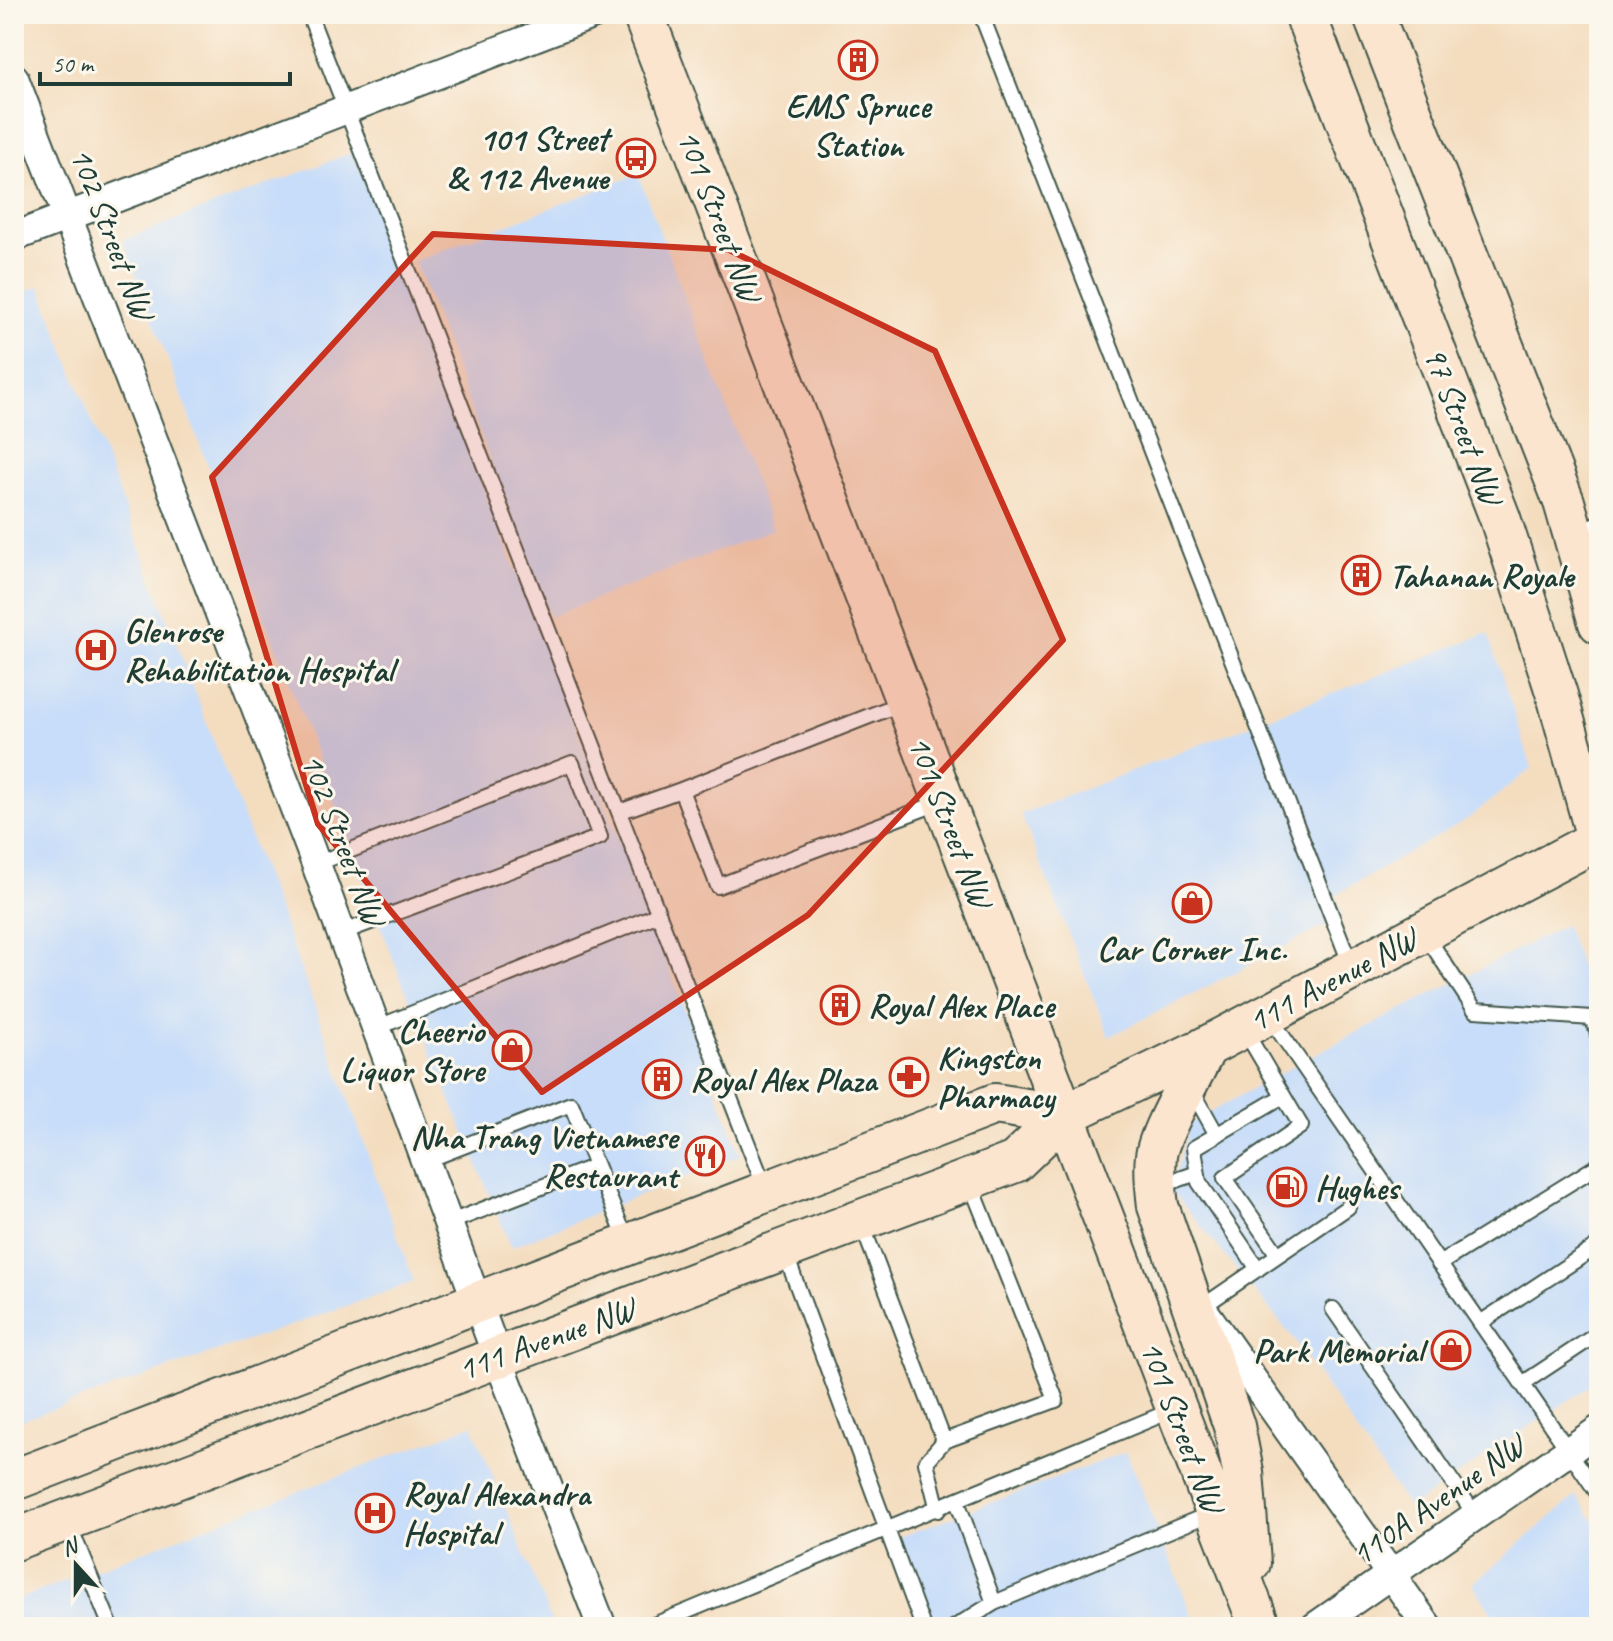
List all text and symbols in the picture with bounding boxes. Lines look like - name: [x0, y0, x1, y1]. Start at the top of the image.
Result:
- scale bar: [40, 36, 290, 86]
- building icon: EMS Spruce Station: [837, 39, 879, 81]
- text: 50 m: [52, 49, 95, 79]
- place label: EMS Spruce Station: [786, 84, 933, 166]
- place label: 101 Street & 112 Avenue: [447, 117, 613, 199]
- street label: 101 Street NW: [667, 123, 773, 311]
- bus stop icon: 101 Street & 112 Avenue: [615, 137, 657, 179]
- street label: 102 Street NW: [60, 141, 166, 329]
- street label: 97 Street NW: [1414, 340, 1515, 514]
- building icon: Tahanan Royale: [1340, 554, 1382, 596]
- place label: Tahanan Royale: [1389, 554, 1576, 597]
- place label: Glenrose Rehabilitation Hospital: [124, 609, 400, 691]
- hospital icon: Glenrose Rehabilitation Hospital: [75, 629, 117, 671]
- street label: 101 Street NW: [898, 729, 1004, 917]
- street label: 102 Street NW: [291, 747, 397, 935]
- shop icon: Car Corner Inc.: [1171, 882, 1213, 924]
- street label: 111 Avenue NW: [1240, 915, 1427, 1042]
- place label: Car Corner Inc.: [1097, 927, 1288, 970]
- building icon: Royal Alex Place: [819, 984, 861, 1026]
- place label: Royal Alex Place: [868, 984, 1057, 1027]
- place label: Cheerio Liquor Store: [340, 1009, 487, 1091]
- shop icon: Cheerio Liquor Store: [491, 1029, 533, 1071]
- place label: Kingston Pharmacy: [937, 1036, 1056, 1118]
- pharmacy icon: Kingston Pharmacy: [888, 1056, 930, 1098]
- building icon: Royal Alex Plaza: [641, 1058, 683, 1100]
- place label: Royal Alex Plaza: [690, 1058, 879, 1101]
- place label: Nha Trang Vietnamese Restaurant: [410, 1115, 681, 1197]
- restaurant icon: Nha Trang Vietnamese Restaurant: [684, 1135, 726, 1177]
- fuel station icon: Hughes: [1266, 1166, 1308, 1208]
- place label: Hughes: [1315, 1166, 1402, 1209]
- street label: 111 Avenue NW: [452, 1285, 644, 1390]
- place label: Park Memorial: [1253, 1329, 1429, 1372]
- shop icon: Park Memorial: [1430, 1329, 1472, 1371]
- street label: 101 Street NW: [1130, 1334, 1236, 1522]
- street label: 110A Avenue NW: [1342, 1422, 1535, 1575]
- place label: Royal Alexandra Hospital: [403, 1472, 593, 1554]
- hospital icon: Royal Alexandra Hospital: [354, 1492, 396, 1534]
- north arrow: [36, 1525, 116, 1605]
- text: N: [58, 1531, 84, 1563]

